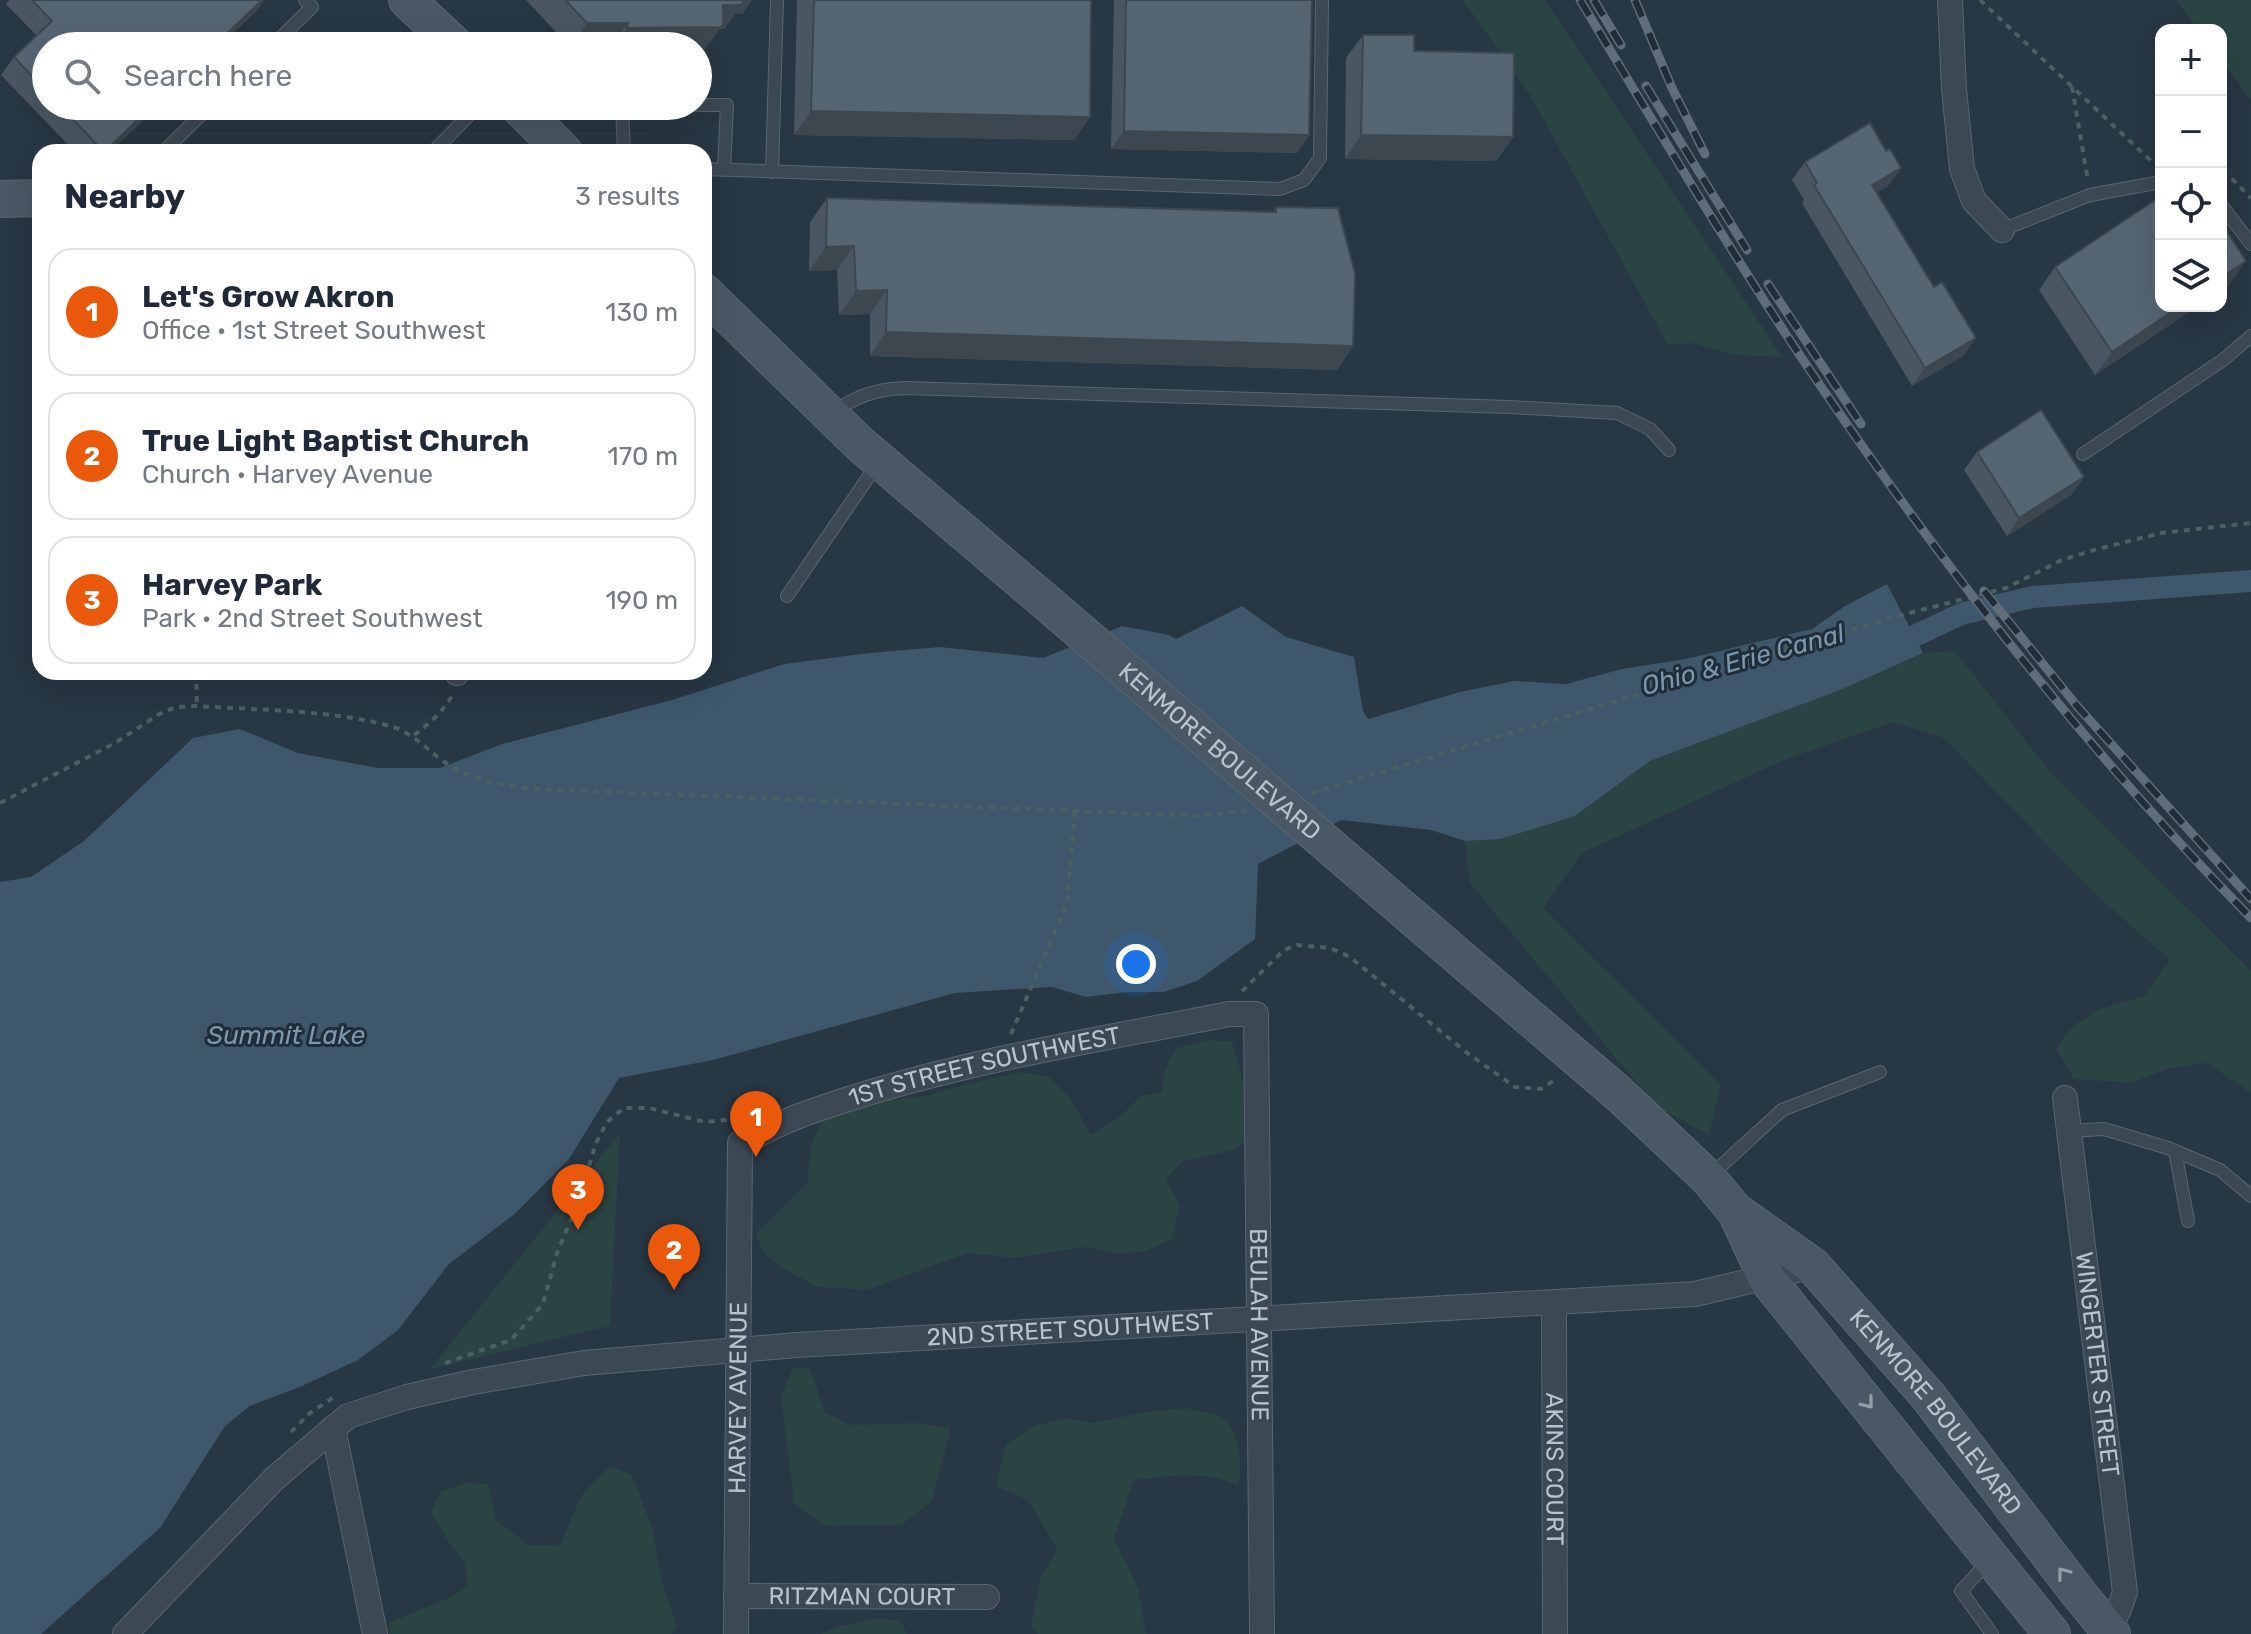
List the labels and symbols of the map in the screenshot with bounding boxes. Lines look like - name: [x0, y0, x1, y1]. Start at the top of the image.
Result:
- water label: Ohio & Erie Canal: [1638, 618, 1848, 702]
- street label: KENMORE BOULEVARD: [1113, 657, 1326, 846]
- your location: [1116, 944, 1156, 984]
- water label: Summit Lake: [207, 1020, 365, 1051]
- street label: 1ST STREET SOUTHWEST: [845, 1021, 1123, 1112]
- pin: 1: [730, 1091, 782, 1157]
- pin: 3: [552, 1164, 604, 1230]
- pin: 2: [648, 1224, 700, 1290]
- street label: BEULAH AVENUE: [1244, 1228, 1274, 1421]
- street label: WINGERTER STREET: [2070, 1250, 2125, 1478]
- street label: HARVEY AVENUE: [723, 1302, 753, 1494]
- street label: KENMORE BOULEVARD: [1844, 1303, 2028, 1520]
- street label: 2ND STREET SOUTHWEST: [926, 1307, 1215, 1352]
- street label: AKINS COURT: [1540, 1392, 1569, 1546]
- one-way arrow: [1858, 1394, 1873, 1408]
- one-way arrow: [2058, 1568, 2072, 1582]
- street label: RITZMAN COURT: [769, 1582, 956, 1611]

